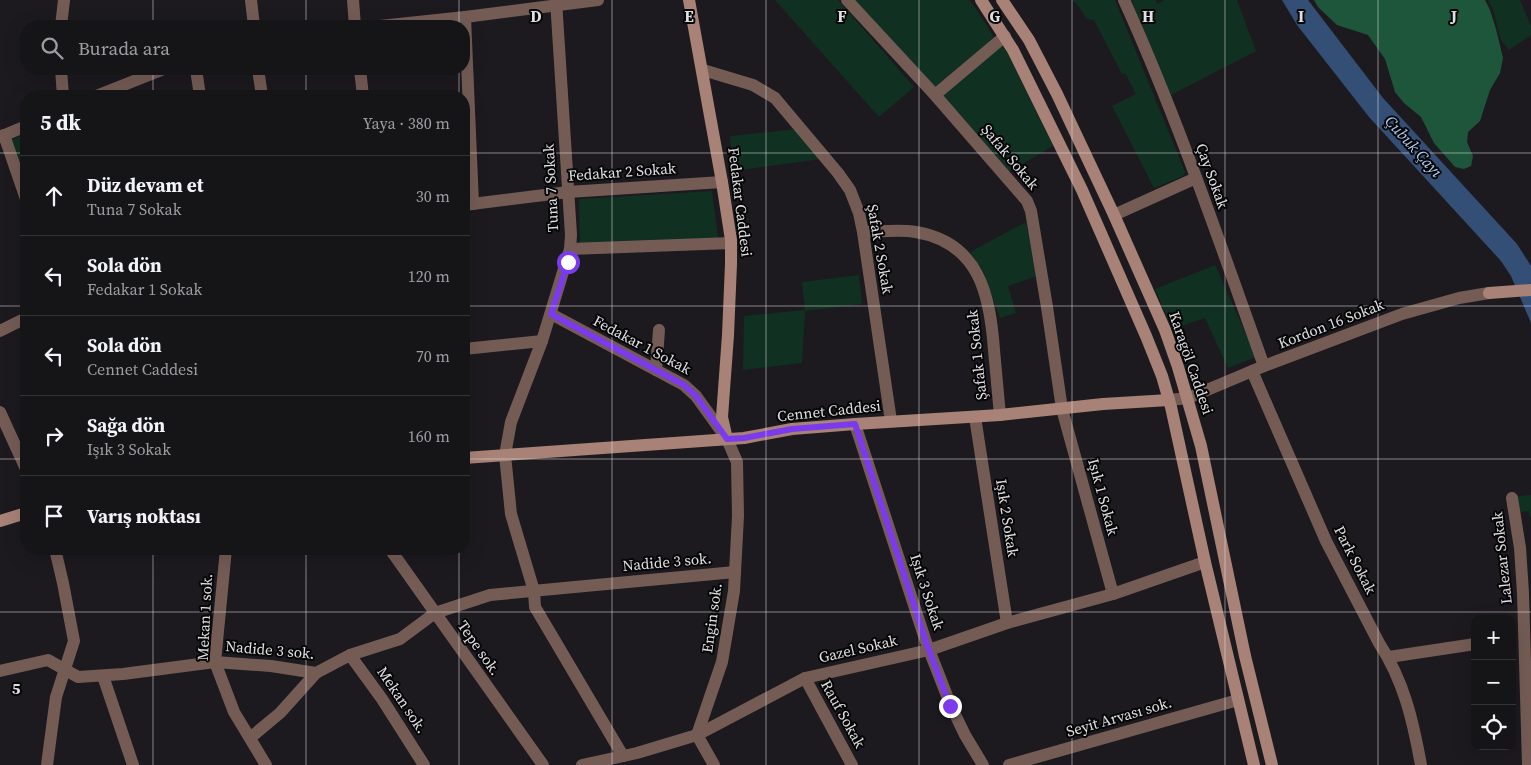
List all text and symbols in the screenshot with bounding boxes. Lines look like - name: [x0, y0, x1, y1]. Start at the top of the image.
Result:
- text: D: [530, 5, 542, 27]
- text: E: [684, 5, 694, 27]
- text: F: [837, 5, 847, 27]
- text: G: [990, 5, 1001, 27]
- text: H: [1142, 5, 1154, 27]
- text: I: [1298, 5, 1304, 27]
- text: J: [1450, 5, 1457, 27]
- search box: [20, 20, 470, 75]
- icon: search: [38, 34, 66, 62]
- text: Burada ara: [78, 35, 170, 61]
- text: 5 dk: [40, 108, 81, 137]
- water label: Çubuk Çayı: [1380, 110, 1448, 182]
- text: Yaya · 380 m: [363, 112, 450, 134]
- street label: Şafak Sokak: [977, 119, 1045, 195]
- street label: Çay Sokak: [1191, 140, 1234, 212]
- street label: Tuna 7 Sokak: [538, 143, 563, 233]
- street label: Fedakar Caddesi: [723, 146, 758, 258]
- street label: Fedakar 2 Sokak: [567, 157, 677, 186]
- text: Düz devam et: [87, 172, 204, 198]
- icon: ahead: [40, 182, 68, 210]
- text: 30 m: [416, 185, 450, 207]
- text: Tuna 7 Sokak: [87, 198, 181, 220]
- street label: Şafak 2 Sokak: [862, 202, 899, 296]
- route start: [557, 251, 580, 274]
- text: Sola dön: [87, 252, 162, 278]
- icon: left: [40, 262, 68, 290]
- text: 120 m: [408, 265, 450, 287]
- text: Fedakar 1 Sokak: [87, 278, 202, 300]
- street label: Kordon 16 Sokak: [1275, 293, 1387, 353]
- street label: Şafak 1 Sokak: [961, 308, 992, 401]
- street label: Karagöl Caddesi: [1164, 309, 1219, 417]
- street label: Fedakar 1 Sokak: [590, 310, 696, 380]
- text: Sola dön: [87, 332, 162, 358]
- icon: left: [40, 342, 68, 370]
- text: 70 m: [416, 345, 450, 367]
- text: Cennet Caddesi: [87, 358, 198, 380]
- street label: Cennet Caddesi: [776, 395, 882, 426]
- text: Sağa dön: [87, 412, 165, 438]
- icon: right: [40, 422, 68, 450]
- text: 160 m: [408, 425, 450, 447]
- text: Işık 3 Sokak: [87, 438, 171, 460]
- street label: Işık 1 Sokak: [1083, 456, 1124, 538]
- street label: Işık 2 Sokak: [991, 477, 1024, 559]
- icon: arrive: [40, 502, 68, 530]
- text: Varış noktası: [87, 503, 201, 529]
- street label: Lalezar Sokak: [1486, 510, 1517, 605]
- street label: Park Sokak: [1329, 522, 1382, 598]
- street label: Nadide 3 sok.: [622, 547, 712, 576]
- street label: Işık 3 Sokak: [905, 551, 950, 633]
- street label: Mekan 1 sok.: [192, 573, 217, 661]
- street label: Engin sok.: [696, 582, 727, 654]
- map controls: [1471, 615, 1516, 750]
- button: +: [1471, 615, 1516, 660]
- street label: Tepe sok.: [453, 616, 506, 679]
- street label: Gazel Sokak: [817, 629, 900, 668]
- street label: Nadide 3 sok.: [225, 635, 315, 664]
- button: −: [1471, 660, 1516, 705]
- street label: Mekan sok.: [372, 662, 432, 737]
- street label: Rauf Sokak: [816, 676, 871, 752]
- text: 5: [12, 677, 21, 699]
- street label: Seyit Arvası sok.: [1064, 691, 1174, 742]
- route end: [939, 695, 962, 718]
- button: locate: [1471, 705, 1516, 750]

